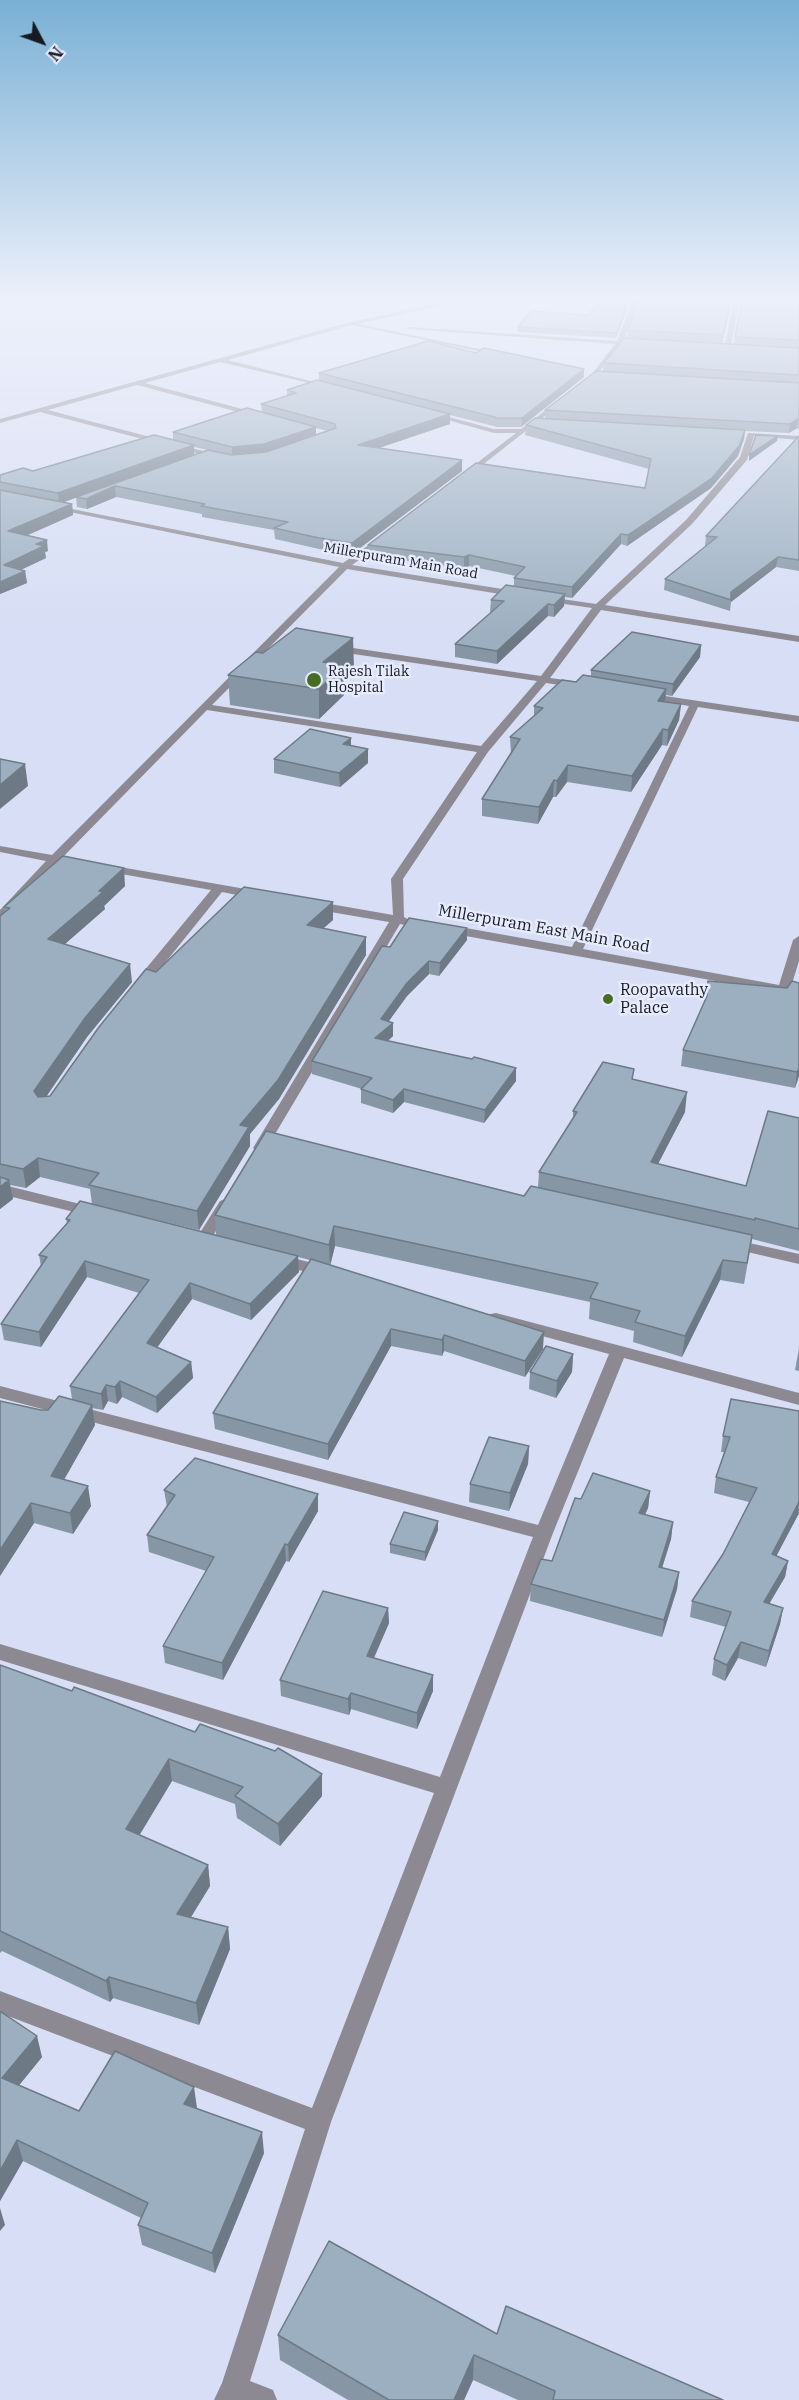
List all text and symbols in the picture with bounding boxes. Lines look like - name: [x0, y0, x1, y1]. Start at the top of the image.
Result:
- north arrow: [12, 12, 72, 72]
- text: N: [44, 42, 67, 65]
- street label: Millerpuram Main Road: [323, 539, 479, 583]
- place label: Rajesh Tilak Hospital: [328, 664, 409, 696]
- marker: Rajesh Tilak Hospital: [305, 671, 323, 689]
- street label: Millerpuram East Main Road: [437, 901, 651, 957]
- place label: Roopavathy Palace: [620, 980, 708, 1018]
- marker: Roopavathy Palace: [601, 992, 615, 1006]

